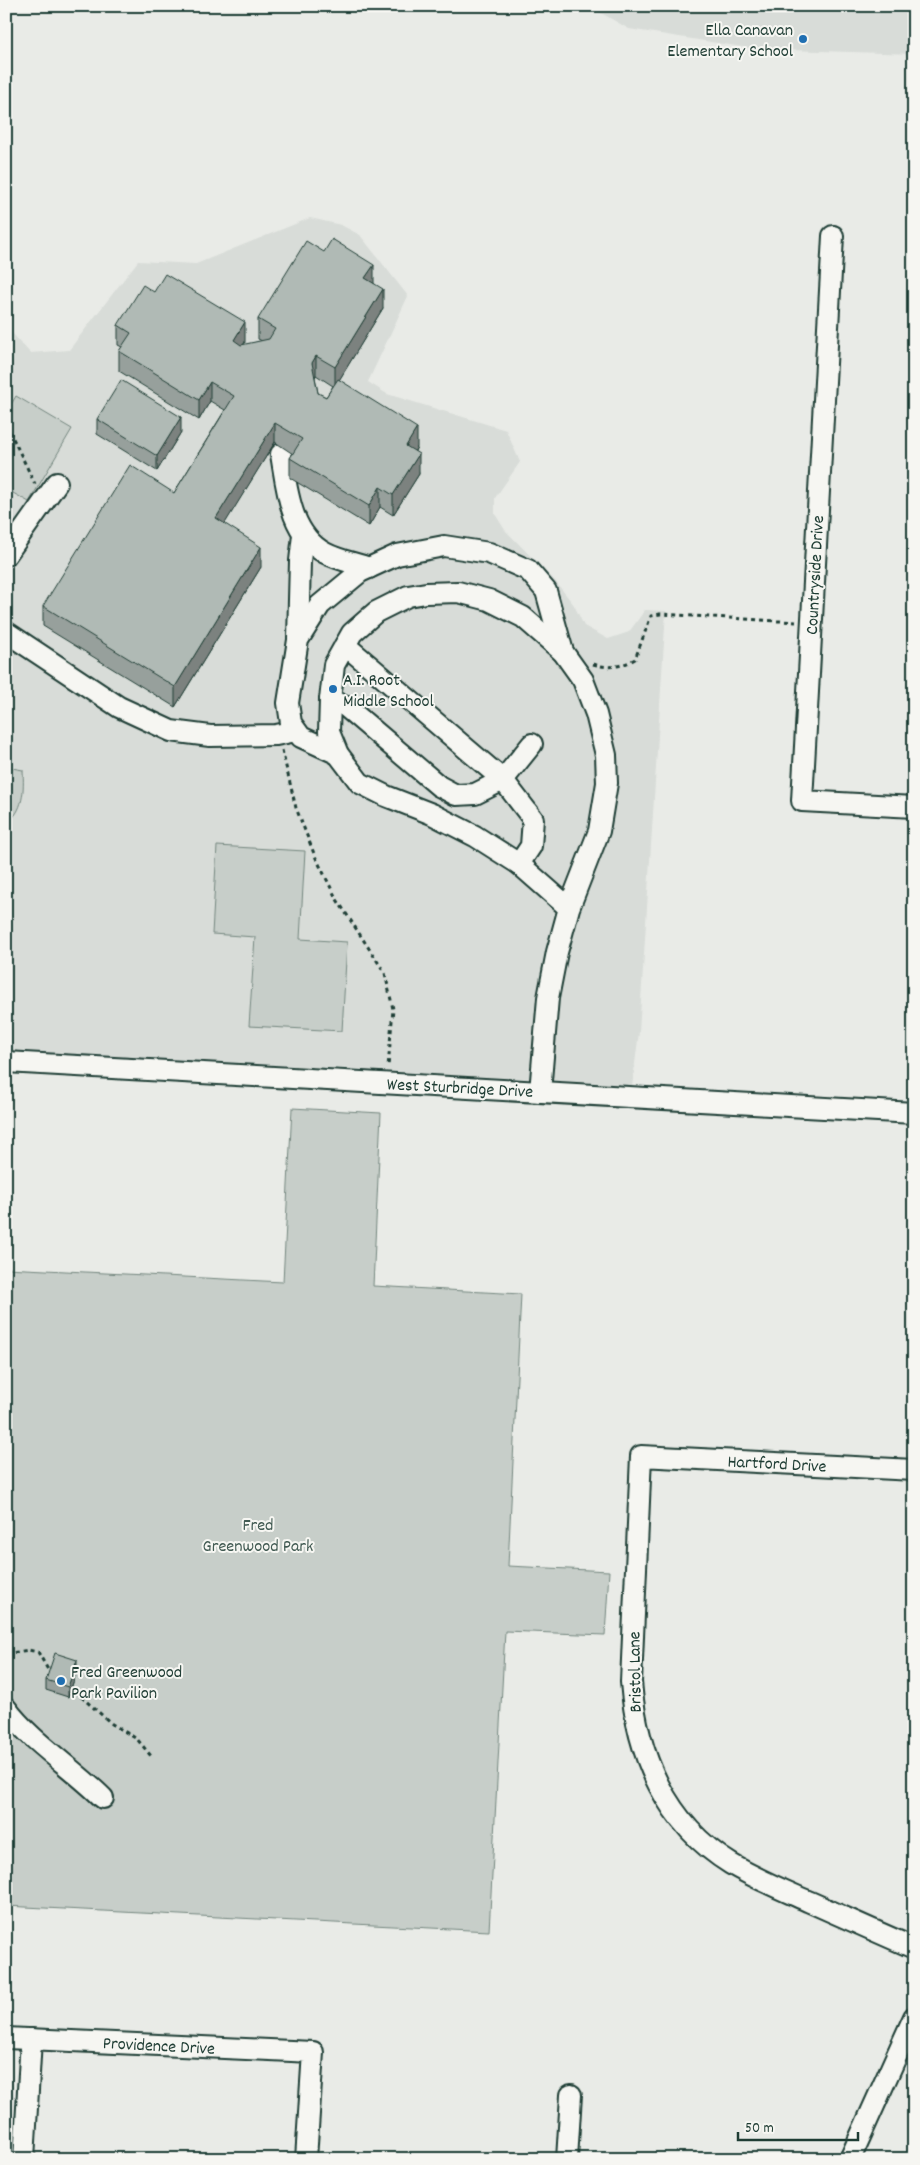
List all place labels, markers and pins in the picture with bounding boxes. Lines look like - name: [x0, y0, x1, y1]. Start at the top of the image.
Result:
- place label: Ella Canavan Elementary School: [667, 19, 794, 65]
- marker: Ella Canavan Elementary School: [797, 33, 809, 45]
- place label: A.I. Root Middle School: [343, 669, 434, 715]
- marker: A.I. Root Middle School: [327, 683, 339, 695]
- place label: Fred Greenwood Park Pavilion: [71, 1661, 182, 1707]
- marker: Fred Greenwood Park Pavilion: [55, 1675, 67, 1687]

